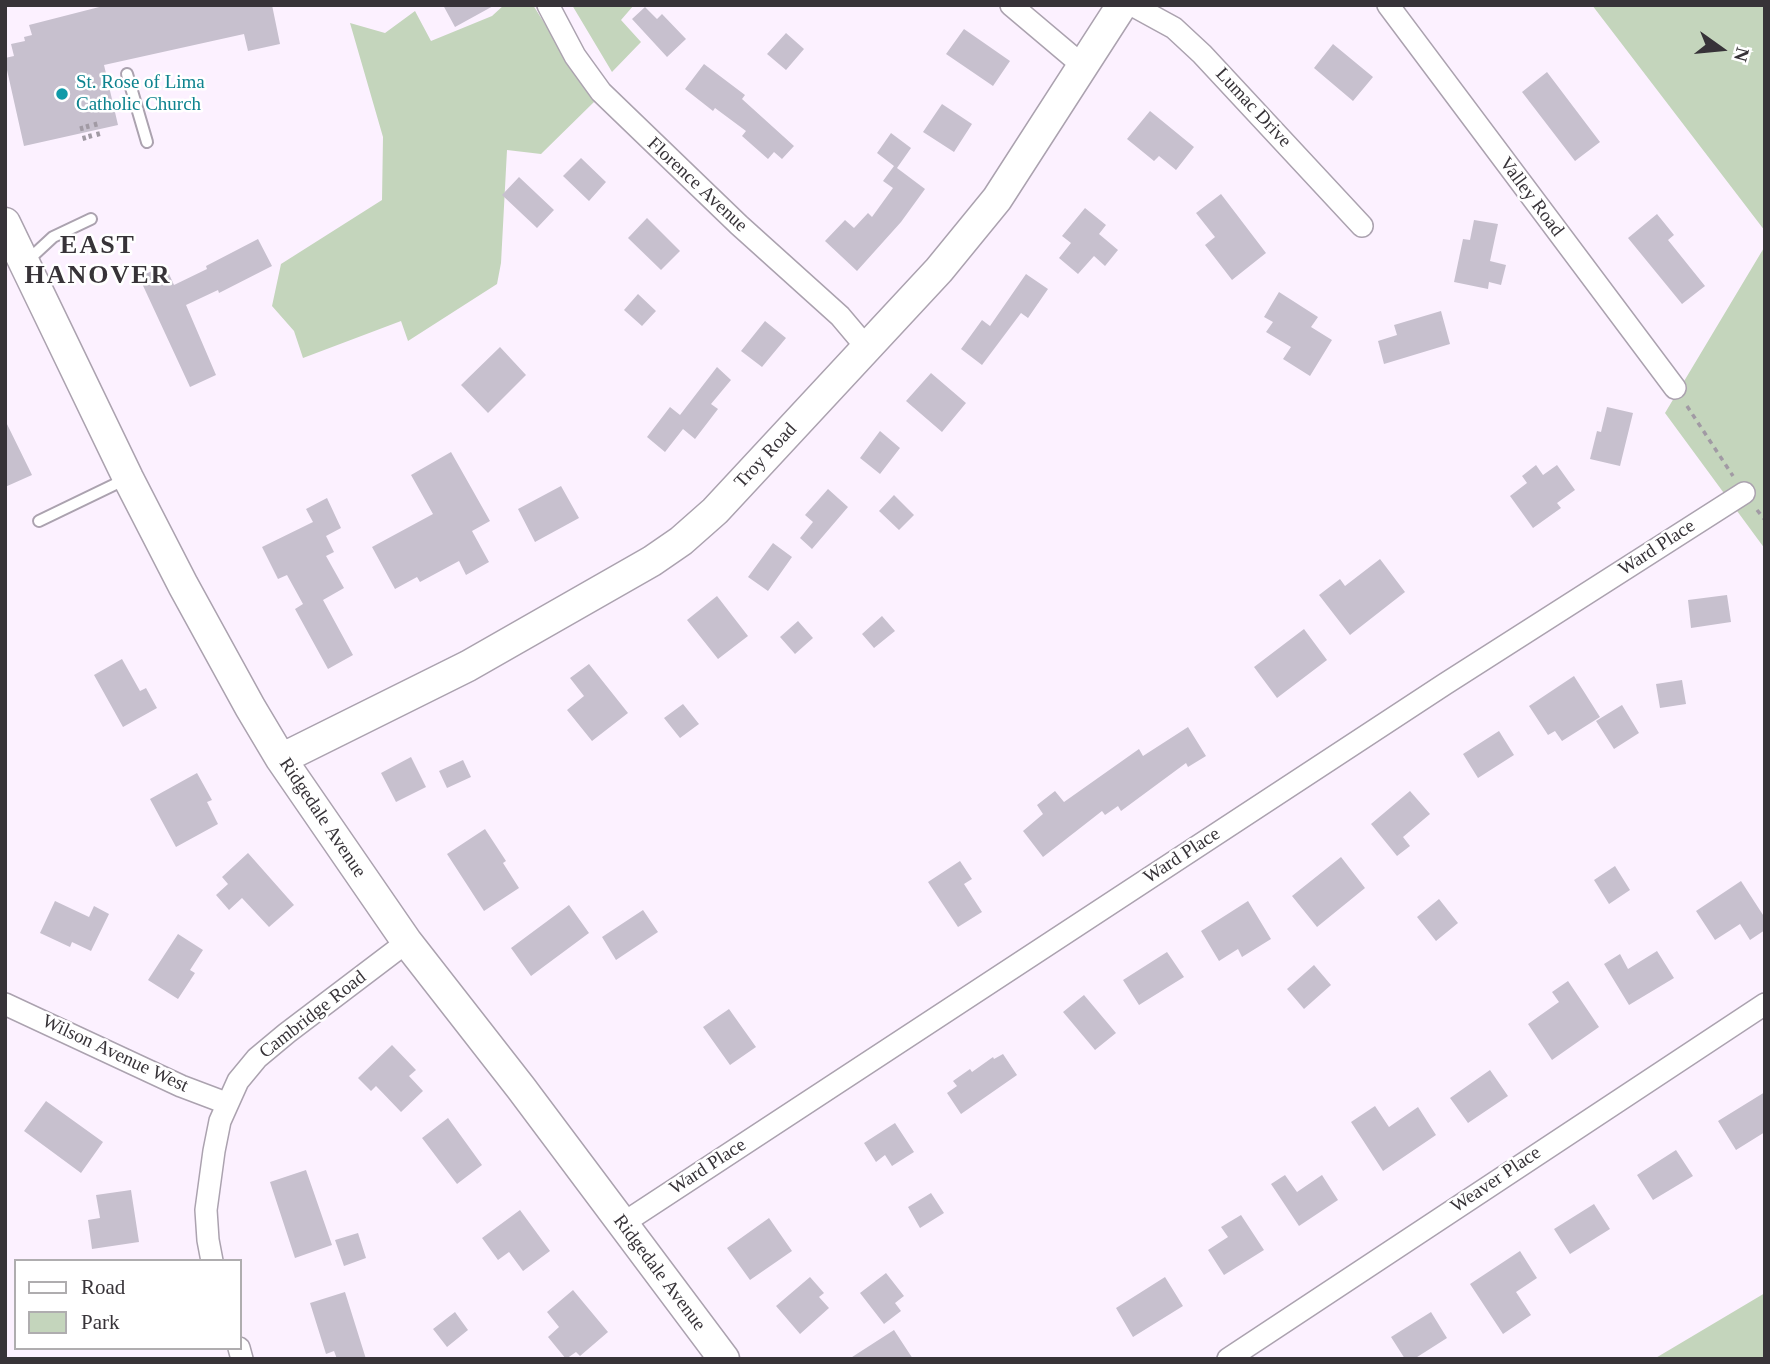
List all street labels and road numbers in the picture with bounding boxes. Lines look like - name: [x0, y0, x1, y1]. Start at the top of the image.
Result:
- street label: Lumac Drive: [1210, 63, 1296, 153]
- street label: Florence Avenue: [642, 133, 752, 237]
- street label: Valley Road: [1494, 153, 1568, 241]
- street label: Troy Road: [730, 419, 802, 493]
- street label: Ward Place: [1614, 515, 1700, 581]
- street label: Ridgedale Avenue: [274, 754, 370, 882]
- street label: Ward Place: [1139, 823, 1225, 889]
- street label: Cambridge Road: [255, 966, 371, 1064]
- street label: Wilson Avenue West: [38, 1010, 192, 1098]
- street label: Ward Place: [665, 1134, 751, 1200]
- street label: Weaver Place: [1447, 1142, 1545, 1218]
- street label: Ridgedale Avenue: [608, 1210, 710, 1336]

